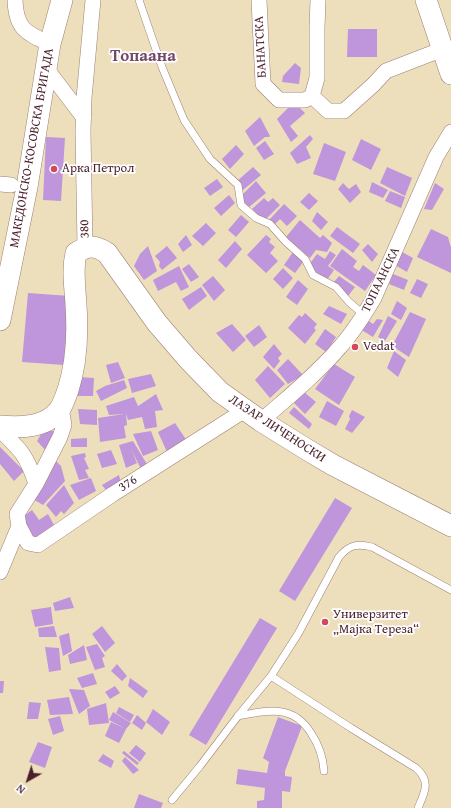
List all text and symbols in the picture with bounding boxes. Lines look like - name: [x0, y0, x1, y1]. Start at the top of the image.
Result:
- street label: БАНАТСКА: [252, 16, 270, 78]
- street label: МАКЕДОНСКО-КОСОВСКА БРИГАДА: [7, 47, 57, 249]
- district label: Топаана: [110, 47, 176, 67]
- place label: Арка Петрол: [62, 161, 134, 177]
- marker: Арка Петрол: [49, 164, 59, 174]
- street label: 380: [77, 219, 93, 239]
- street label: ТОПААНСКА: [358, 245, 404, 315]
- place label: Vedat: [363, 339, 395, 355]
- marker: Vedat: [350, 342, 360, 352]
- street label: ЛАЗАР ЛИЧЕНОСКИ: [226, 392, 328, 466]
- street label: 376: [116, 472, 140, 496]
- place label: Универзитет „Мајка Тереза“: [333, 607, 419, 638]
- marker: Универзитет „Мајка Тереза“: [320, 617, 330, 627]
- north arrow: [8, 760, 48, 800]
- text: N: [13, 781, 28, 798]

